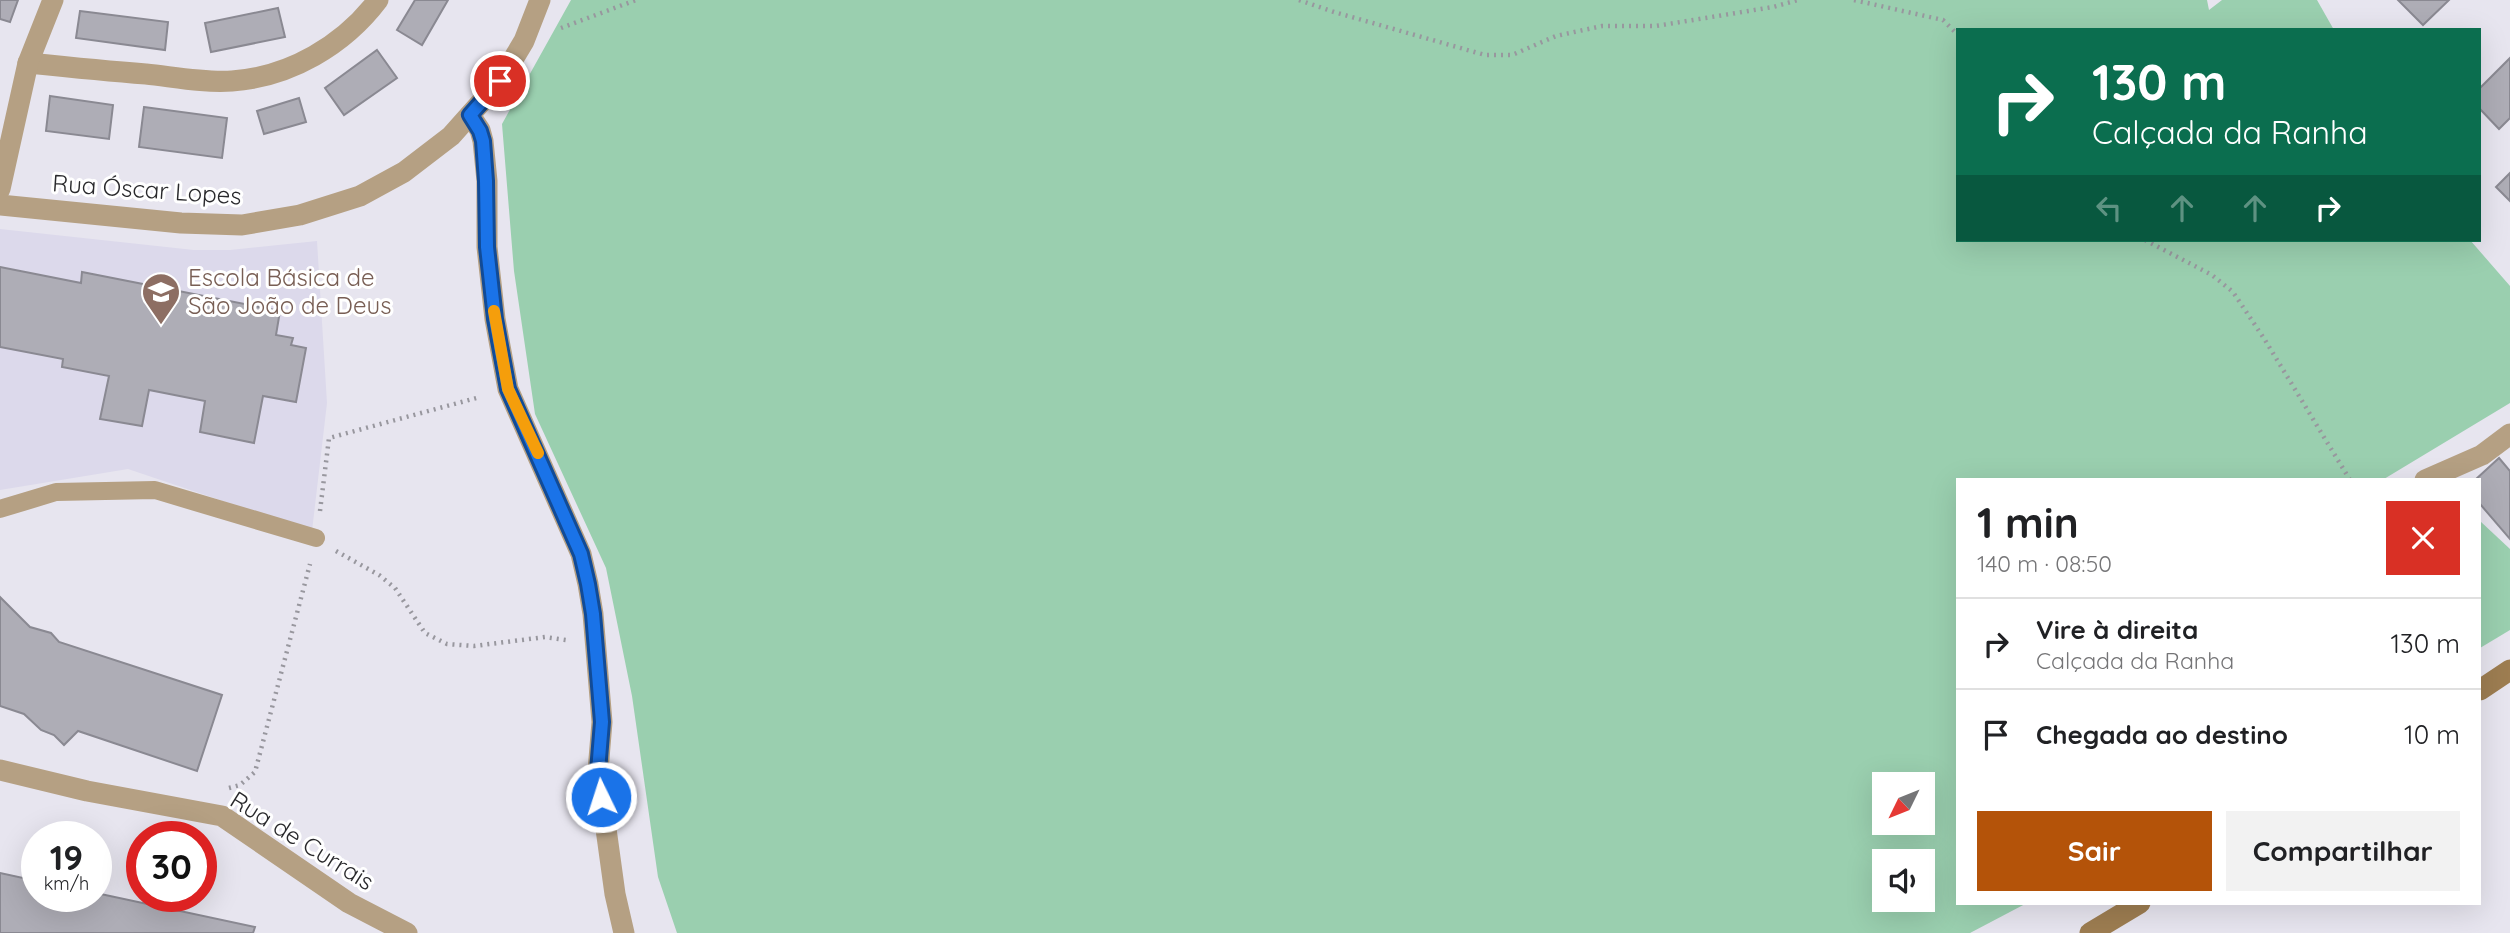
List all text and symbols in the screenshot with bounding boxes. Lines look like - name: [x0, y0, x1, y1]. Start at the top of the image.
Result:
- pin: [470, 51, 530, 111]
- text: 130 m: [2092, 51, 2226, 112]
- icon: right: [1977, 56, 2068, 147]
- icon: arrive: [481, 62, 519, 100]
- text: Calçada da Ranha: [2092, 112, 2368, 152]
- street label: Rua Óscar Lopes: [51, 167, 243, 211]
- icon: left: [2090, 189, 2128, 227]
- icon: ahead: [2163, 189, 2201, 227]
- icon: ahead: [2236, 189, 2274, 227]
- icon: right: [2309, 189, 2347, 227]
- place label: Escola Básica de São João de Deus: [188, 262, 391, 320]
- school or university icon: Escola Básica de São João de Deus: [140, 271, 182, 326]
- text: 1 min: [1977, 496, 2079, 549]
- button: close: [2386, 501, 2460, 575]
- text: 140 m · 08:50: [1977, 549, 2112, 578]
- text: Vire à direita: [2036, 613, 2198, 646]
- icon: right: [1977, 625, 2015, 663]
- text: 130 m: [2390, 627, 2460, 660]
- text: Calçada da Ranha: [2036, 646, 2234, 675]
- icon: arrive: [1977, 716, 2015, 754]
- text: Chegada ao destino: [2036, 718, 2288, 751]
- text: 10 m: [2404, 718, 2460, 751]
- position arrow: [564, 760, 638, 834]
- north arrow: [1872, 772, 1936, 835]
- map controls: [1872, 772, 1935, 912]
- street label: Rua de Currais: [225, 784, 380, 896]
- button: Sair: [1977, 811, 2212, 891]
- button: Compartilhar: [2226, 811, 2460, 891]
- speed limit sign: 30: [126, 821, 217, 912]
- text: 19: [50, 835, 83, 879]
- button: sound: [1872, 849, 1935, 912]
- text: km/h: [44, 872, 89, 895]

